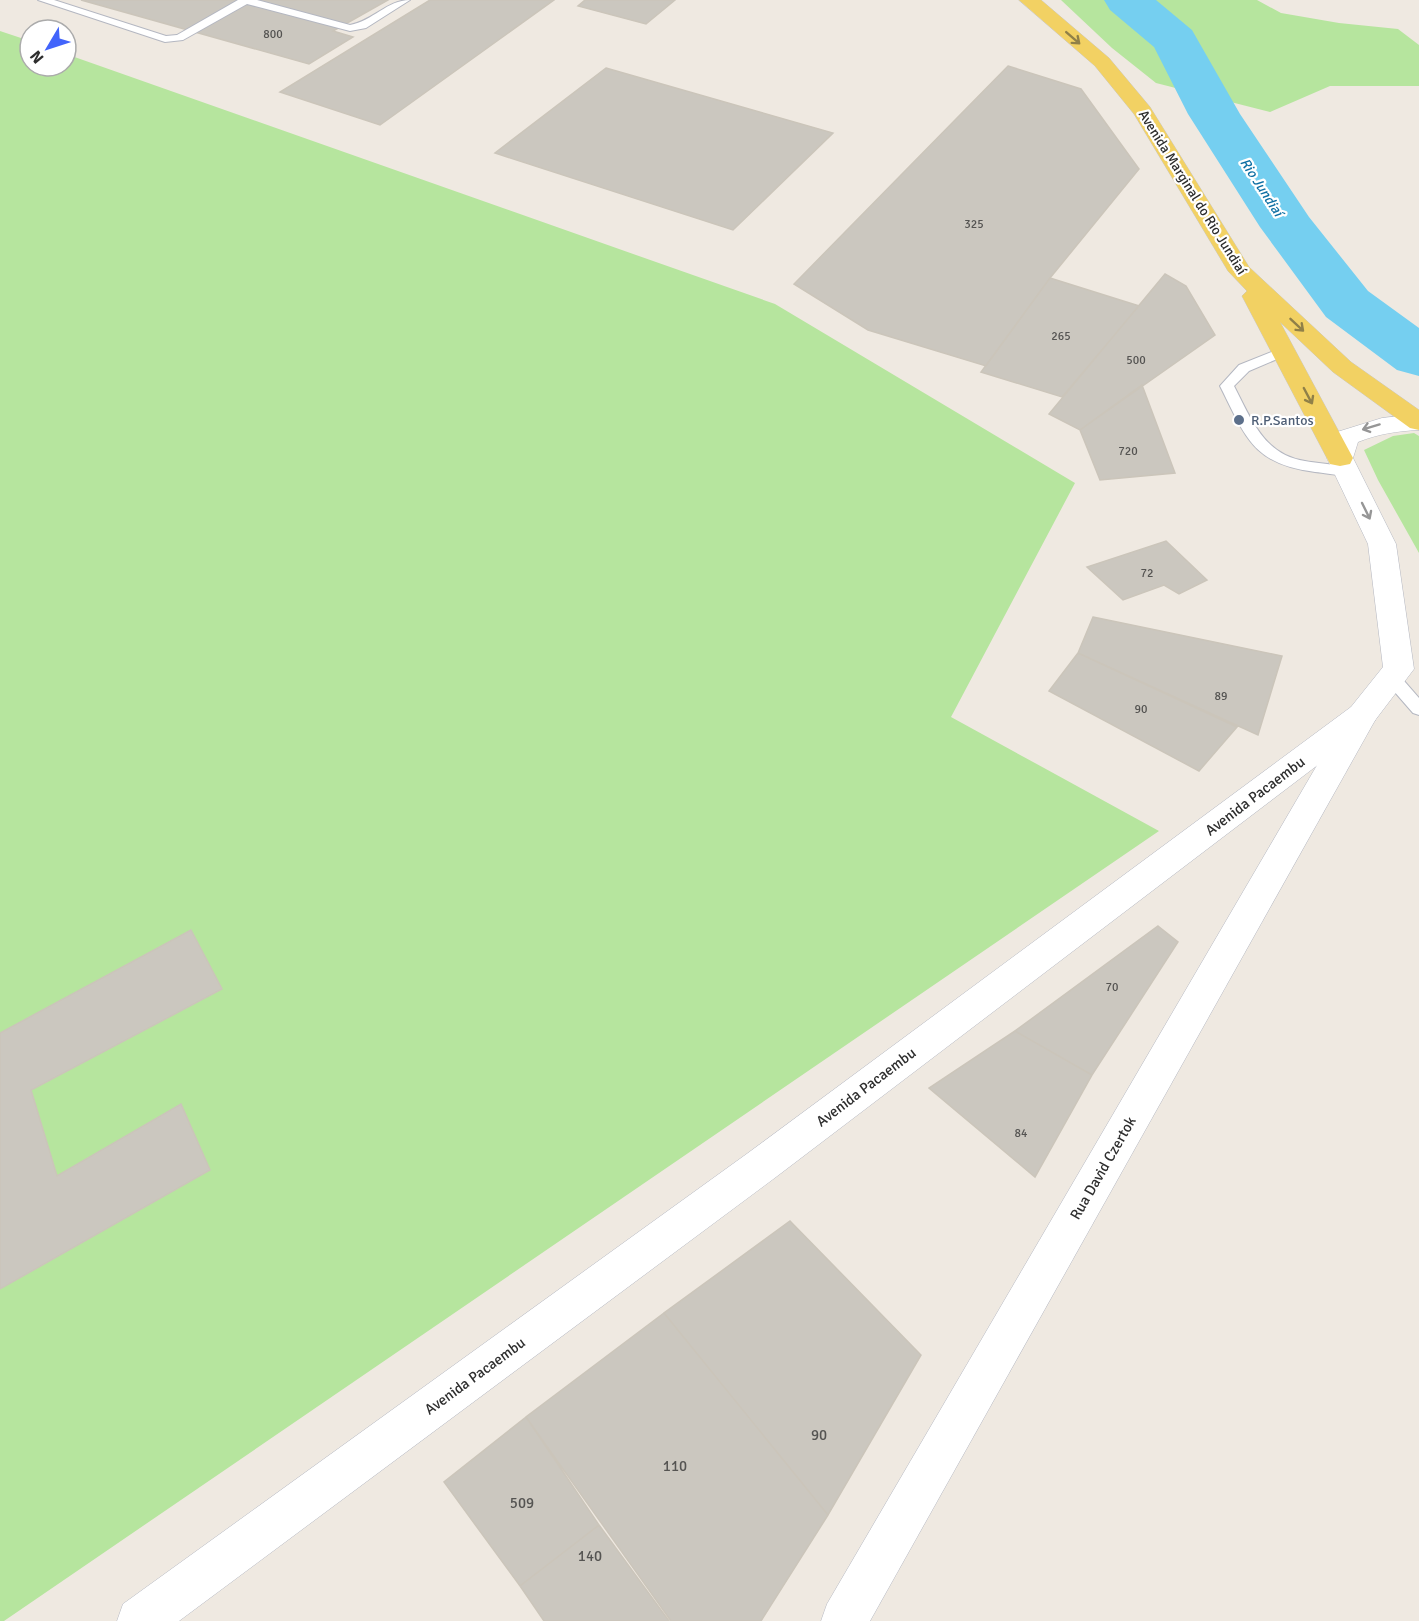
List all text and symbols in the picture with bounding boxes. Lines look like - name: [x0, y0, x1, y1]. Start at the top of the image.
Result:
- north arrow: [18, 18, 78, 78]
- house number: 800: [263, 27, 283, 42]
- one-way arrow: [1065, 31, 1081, 44]
- text: N: [26, 46, 48, 67]
- street label: Avenida Marginal do Rio Jundiaí: [1135, 107, 1251, 278]
- water label: Rio Jundiaí: [1236, 155, 1288, 222]
- house number: 325: [964, 217, 984, 232]
- one-way arrow: [1290, 318, 1305, 333]
- house number: 265: [1051, 329, 1071, 344]
- house number: 500: [1126, 353, 1146, 368]
- one-way arrow: [1302, 387, 1314, 405]
- place label: R.P.Santos: [1251, 412, 1314, 429]
- marker: R.P.Santos: [1232, 413, 1246, 427]
- one-way arrow: [1362, 422, 1381, 433]
- house number: 720: [1118, 444, 1138, 459]
- one-way arrow: [1360, 501, 1372, 519]
- house number: 72: [1141, 566, 1153, 581]
- house number: 89: [1215, 689, 1227, 704]
- house number: 90: [1135, 702, 1147, 717]
- street label: Avenida Pacaembu: [1202, 753, 1308, 839]
- house number: 70: [1106, 980, 1118, 995]
- street label: Avenida Pacaembu: [813, 1044, 919, 1130]
- street label: Rua David Czertok: [1066, 1113, 1140, 1223]
- house number: 84: [1015, 1126, 1028, 1141]
- street label: Avenida Pacaembu: [421, 1333, 529, 1419]
- house number: 90: [811, 1426, 827, 1444]
- house number: 110: [663, 1457, 687, 1475]
- house number: 509: [510, 1494, 534, 1512]
- house number: 140: [578, 1547, 602, 1565]

